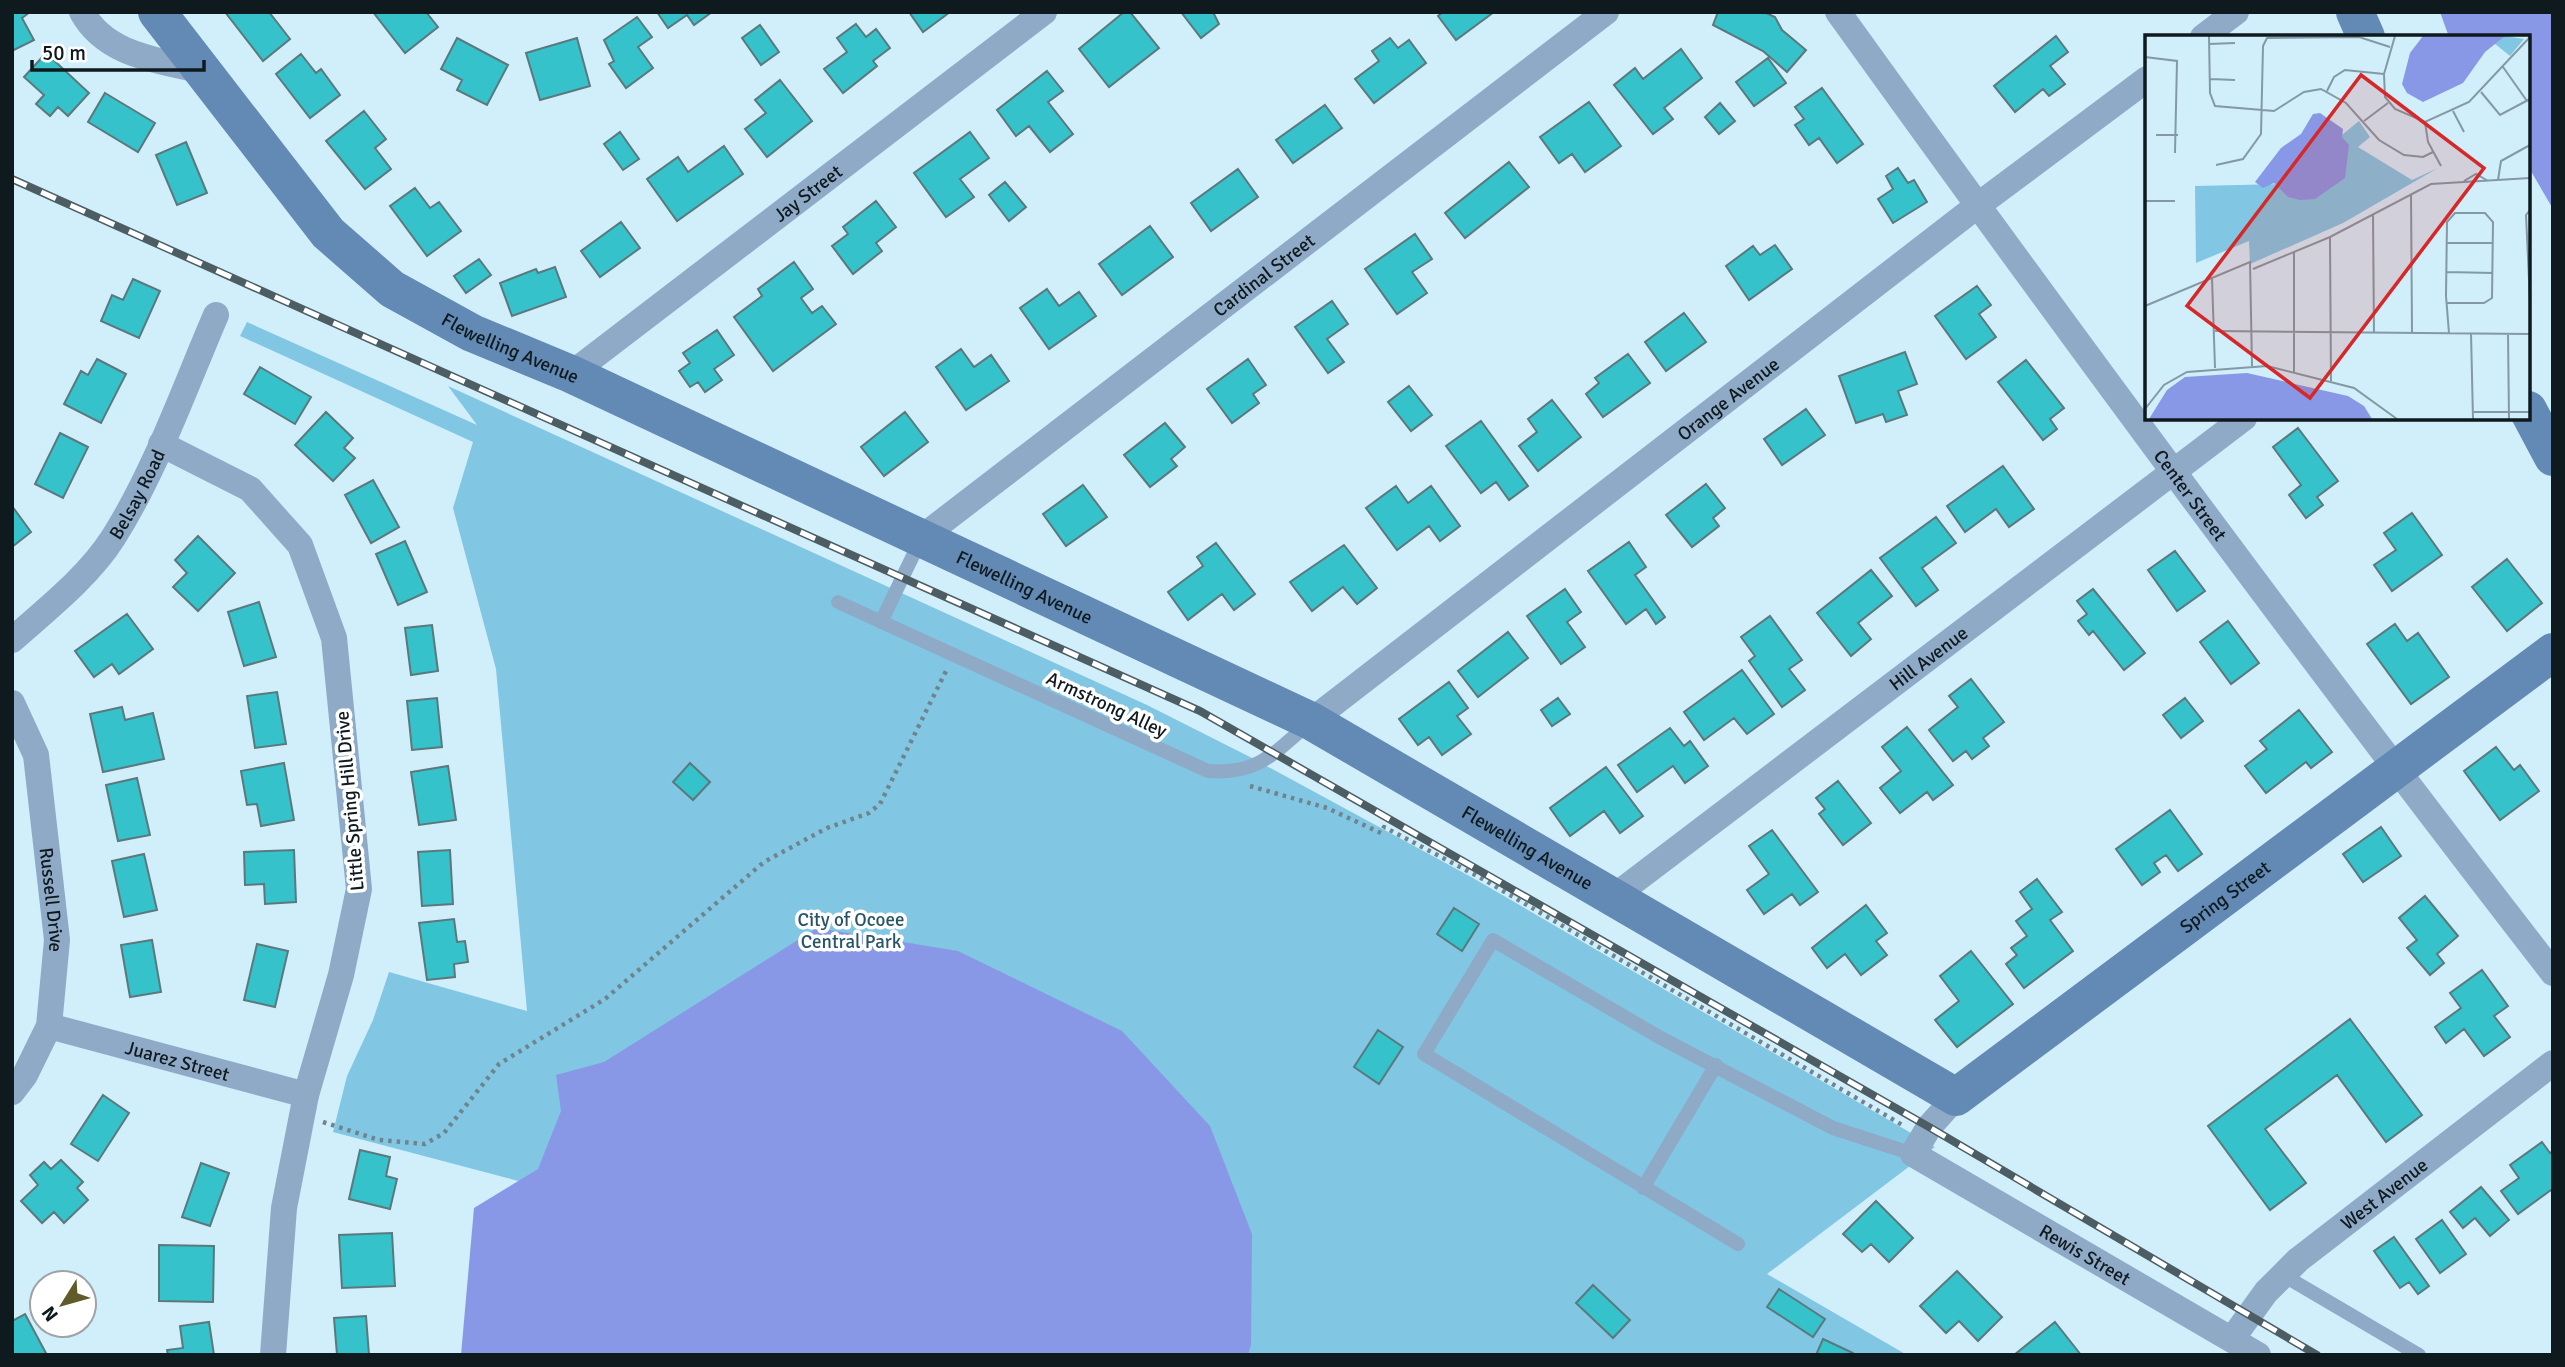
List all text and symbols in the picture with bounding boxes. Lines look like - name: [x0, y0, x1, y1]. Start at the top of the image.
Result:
- scale bar: [32, 28, 203, 72]
- inset map: [2145, 35, 2530, 420]
- text: 50 m: [42, 40, 86, 66]
- street label: Jay Street: [769, 160, 848, 228]
- street label: Cardinal Street: [1208, 229, 1320, 322]
- street label: Flewelling Avenue: [437, 308, 583, 389]
- street label: Orange Avenue: [1673, 352, 1784, 446]
- street label: Center Street: [2148, 445, 2232, 546]
- street label: Belsay Road: [104, 446, 171, 544]
- street label: Flewelling Avenue: [952, 545, 1096, 630]
- street label: Hill Avenue: [1885, 621, 1973, 696]
- street label: Armstrong Alley: [1043, 667, 1171, 743]
- street label: Little Spring Hill Drive: [330, 710, 370, 892]
- street label: Flewelling Avenue: [1457, 801, 1597, 896]
- street label: Russell Drive: [34, 846, 68, 953]
- street label: Spring Street: [2175, 856, 2276, 939]
- park label: City of Ocoee Central Park: [798, 908, 904, 954]
- street label: Juarez Street: [122, 1036, 232, 1087]
- street label: West Avenue: [2336, 1153, 2433, 1235]
- street label: Rewis Street: [2035, 1219, 2135, 1291]
- north arrow: [28, 1269, 98, 1339]
- text: N: [37, 1301, 64, 1326]

